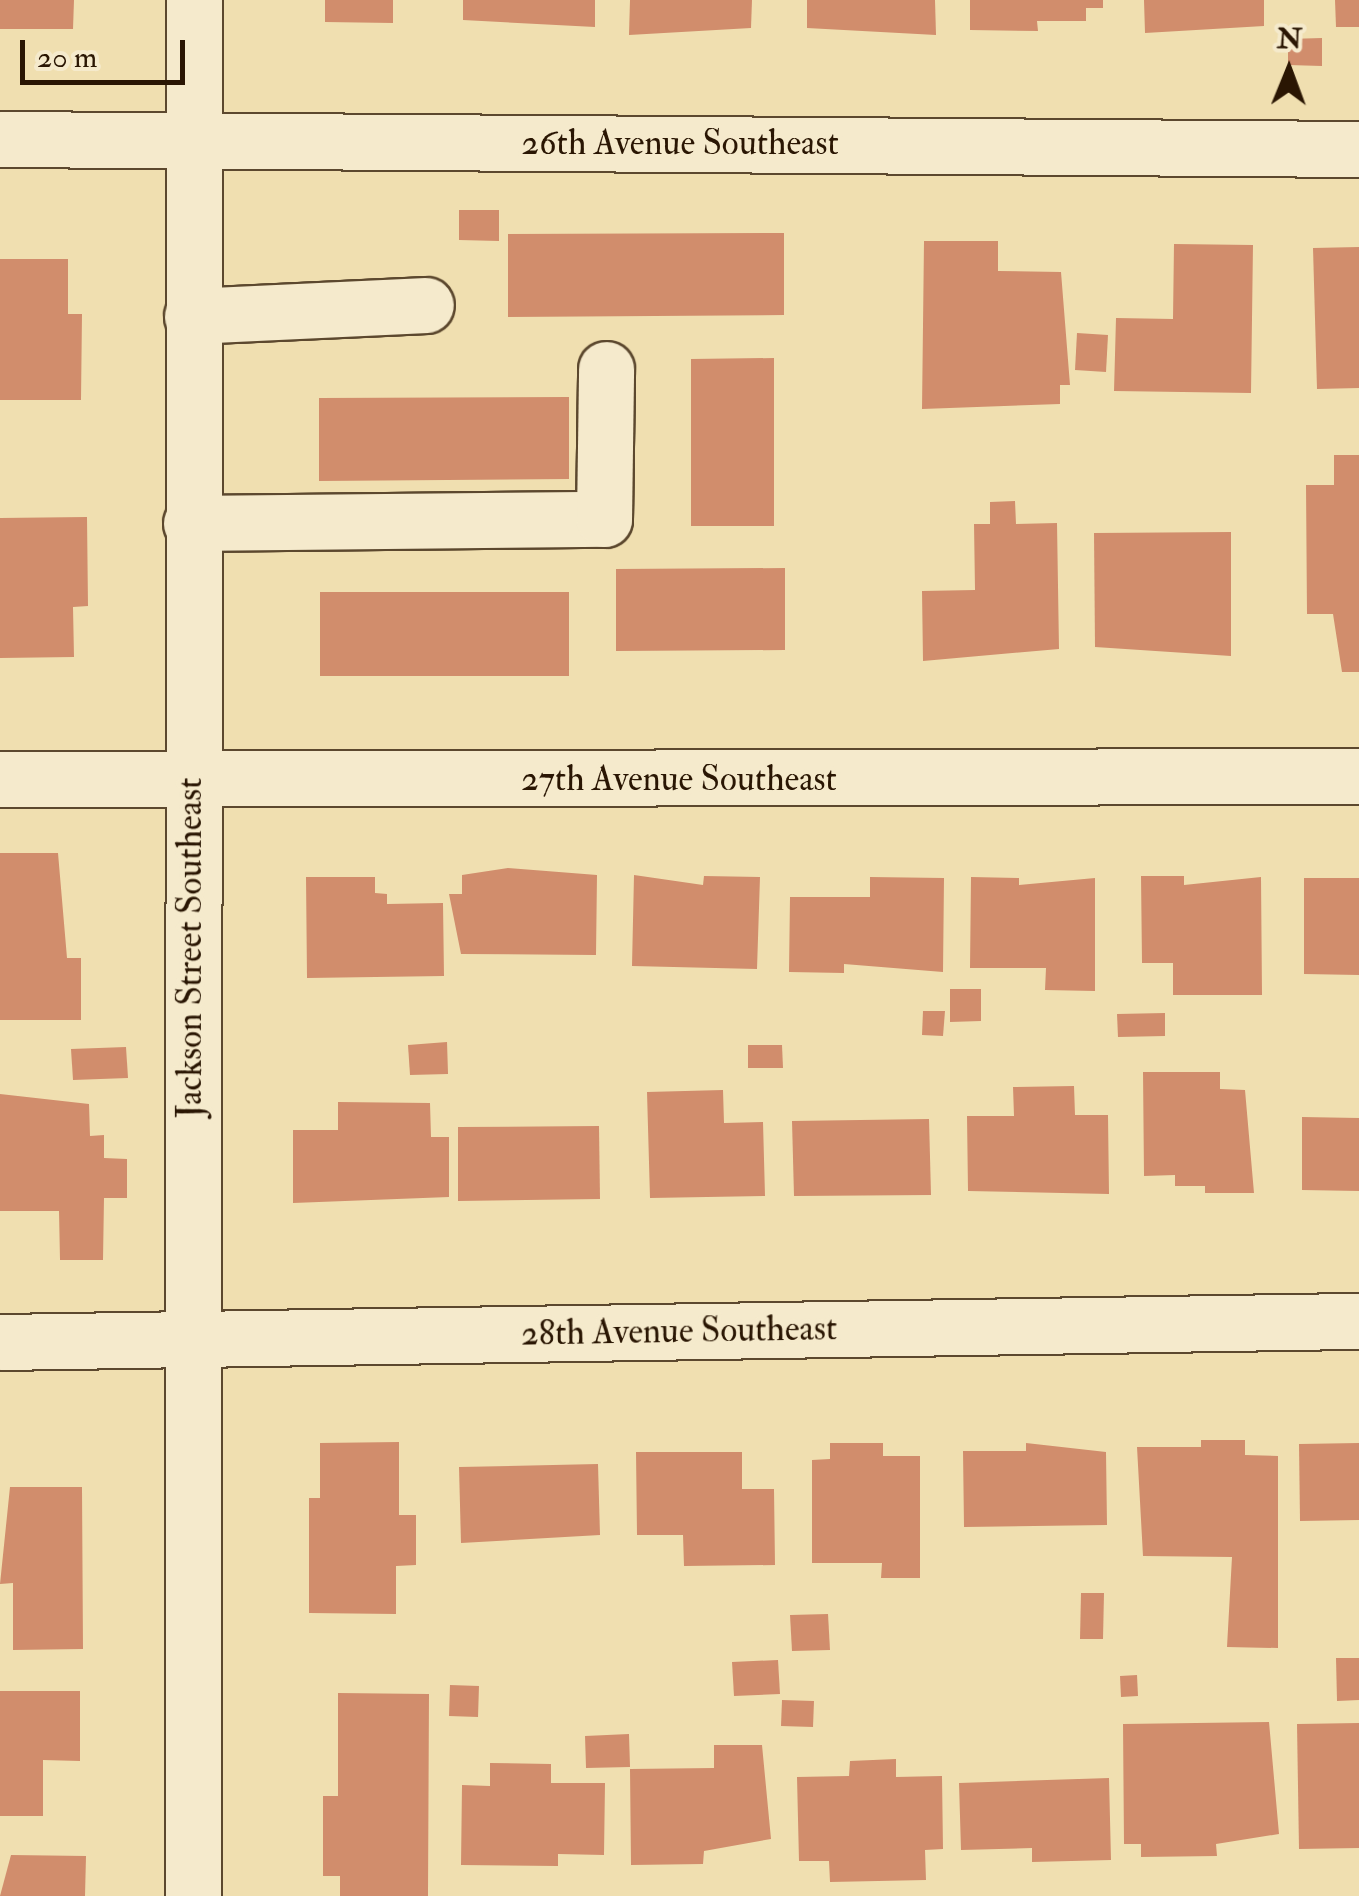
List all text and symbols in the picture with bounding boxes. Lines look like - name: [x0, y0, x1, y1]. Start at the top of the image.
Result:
- scale bar: [25, 20, 190, 82]
- north arrow: [1239, 20, 1339, 120]
- text: N: [1277, 22, 1302, 57]
- text: 20 m: [37, 39, 97, 76]
- street label: 26th Avenue Southeast: [521, 122, 839, 164]
- street label: 27th Avenue Southeast: [521, 758, 837, 800]
- street label: Jackson Street Southeast: [169, 778, 211, 1118]
- street label: 28th Avenue Southeast: [521, 1307, 837, 1355]

